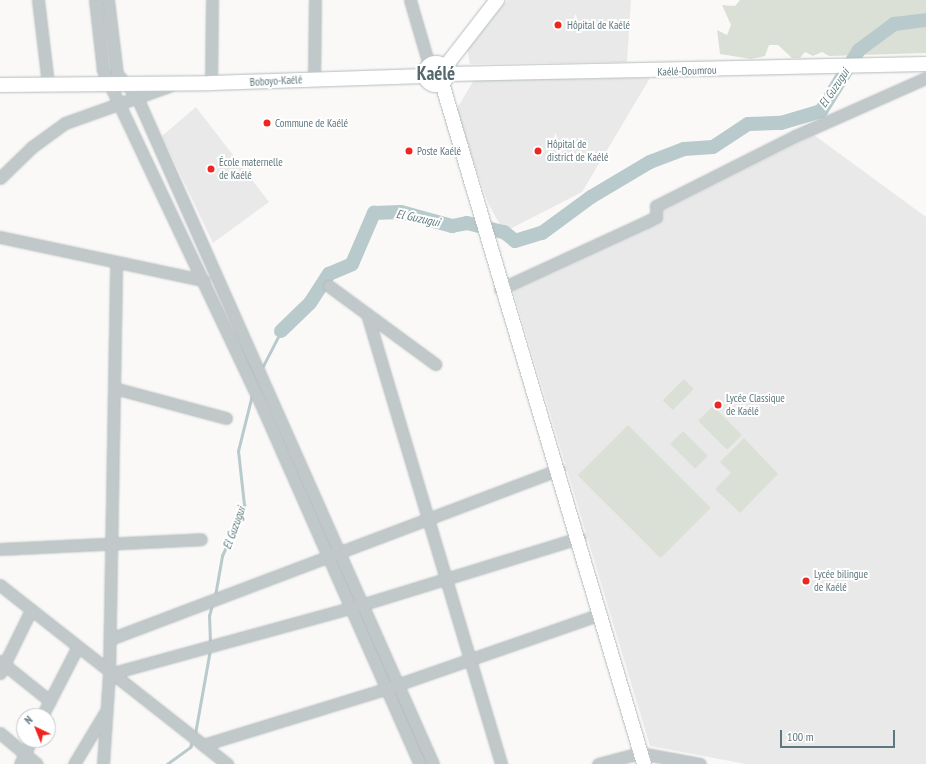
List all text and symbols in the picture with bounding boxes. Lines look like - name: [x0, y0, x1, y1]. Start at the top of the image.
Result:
- place label: Hôpital de Kaélé: [567, 18, 630, 32]
- marker: Hôpital de Kaélé: [552, 19, 564, 31]
- district label: Kaélé: [417, 63, 455, 85]
- street label: Kaélé-Doumrou: [657, 63, 717, 79]
- water label: El Guzugui: [816, 66, 852, 110]
- street label: Boboyo-Kaélé: [249, 73, 303, 89]
- place label: Commune de Kaélé: [275, 116, 348, 130]
- marker: Commune de Kaélé: [262, 118, 272, 128]
- place label: Hôpital de district de Kaélé: [547, 138, 608, 164]
- place label: Poste Kaélé: [417, 144, 461, 158]
- marker: Hôpital de district de Kaélé: [532, 145, 544, 157]
- marker: Poste Kaélé: [404, 146, 414, 156]
- place label: École maternelle de Kaélé: [219, 156, 283, 182]
- marker: École maternelle de Kaélé: [206, 164, 216, 174]
- water label: El Guzugui: [395, 206, 441, 230]
- place label: Lycée Classique de Kaélé: [726, 392, 785, 418]
- marker: Lycée Classique de Kaélé: [713, 400, 723, 410]
- water label: El Guzugui: [220, 505, 248, 551]
- place label: Lycée bilingue de Kaélé: [814, 568, 868, 594]
- marker: Lycée bilingue de Kaélé: [801, 576, 811, 586]
- north arrow: [16, 708, 56, 748]
- text: N: [22, 713, 35, 727]
- scale bar: [782, 722, 897, 748]
- text: 100 m: [787, 729, 814, 744]

